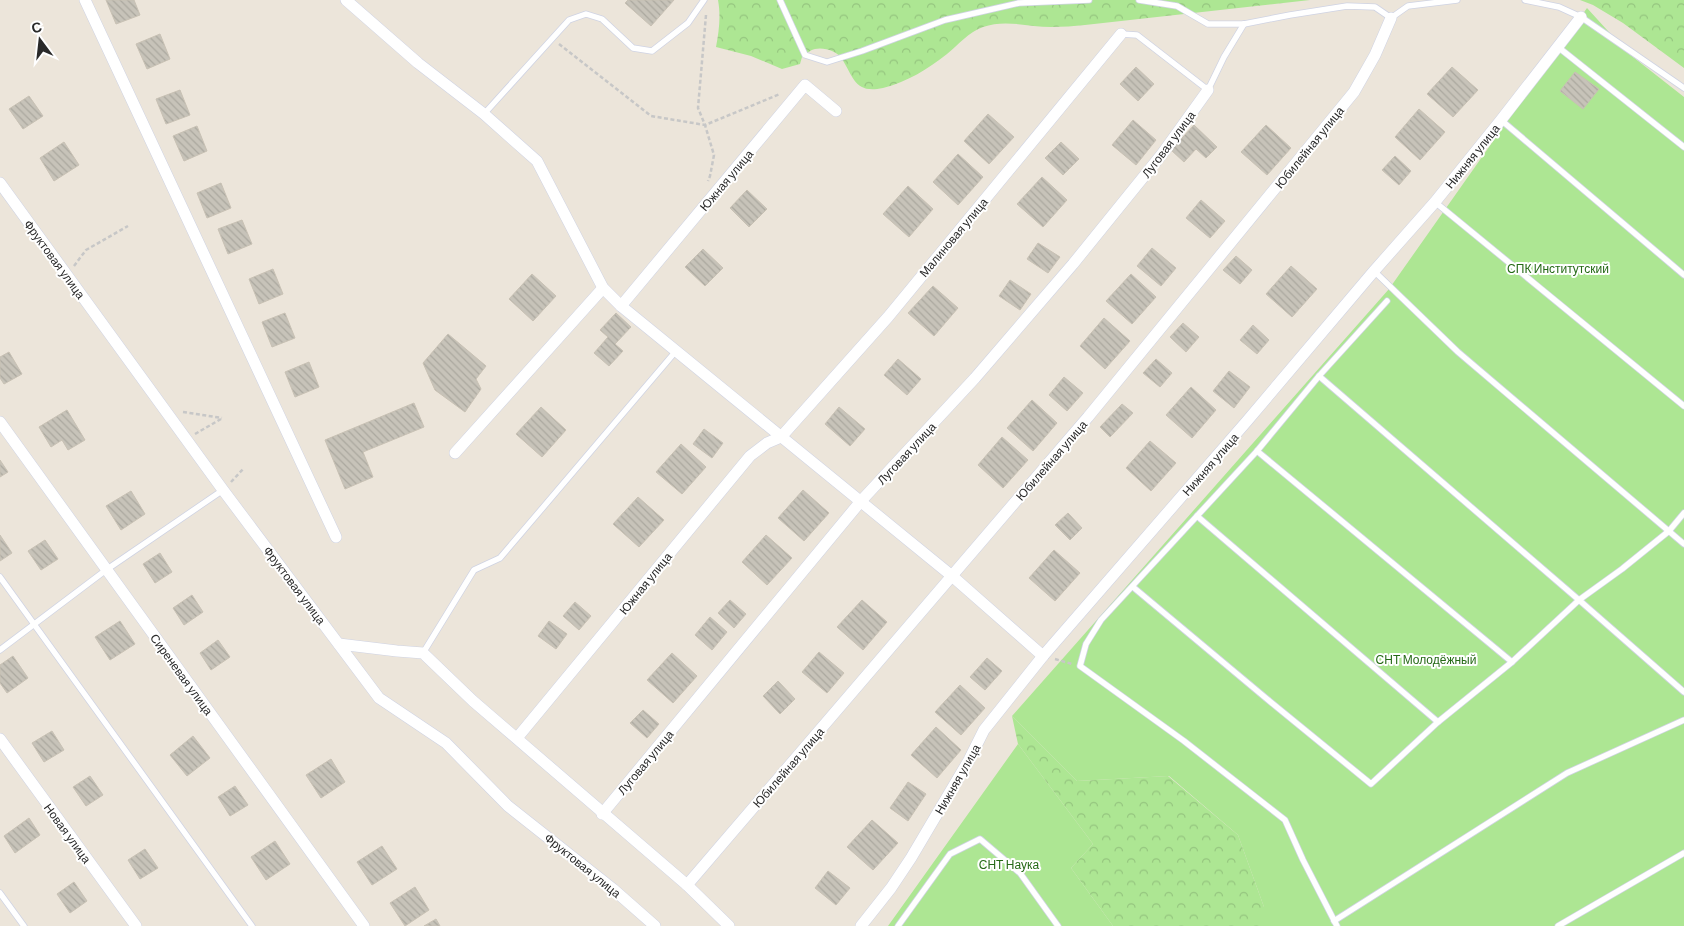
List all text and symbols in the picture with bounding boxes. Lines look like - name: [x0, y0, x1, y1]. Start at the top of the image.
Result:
- north arrow: [15, 15, 65, 65]
- text: С: [29, 17, 44, 36]
- street label: Юбилейная улица: [1272, 103, 1347, 191]
- street label: Луговая улица: [1138, 108, 1199, 181]
- street label: Нижняя улица: [1442, 121, 1503, 192]
- street label: Южная улица: [696, 146, 757, 214]
- street label: Малиновая улица: [916, 194, 991, 280]
- street label: Фруктовая улица: [21, 217, 88, 302]
- park label: СПК Институтский: [1507, 261, 1609, 276]
- street label: Юбилейная улица: [1012, 417, 1090, 503]
- street label: Луговая улица: [874, 419, 939, 488]
- street label: Нижняя улица: [1179, 430, 1242, 499]
- street label: Фруктовая улица: [260, 543, 329, 628]
- street label: Южная улица: [616, 549, 675, 617]
- street label: Сиреневая улица: [147, 631, 216, 718]
- park label: СНТ Молодёжный: [1376, 652, 1476, 667]
- street label: Юбилейная улица: [749, 724, 827, 810]
- street label: Луговая улица: [614, 727, 677, 798]
- street label: Нижняя улица: [931, 741, 984, 817]
- street label: Новая улица: [41, 801, 94, 866]
- street label: Фруктовая улица: [541, 830, 624, 901]
- park label: СНТ Наука: [979, 857, 1040, 872]

